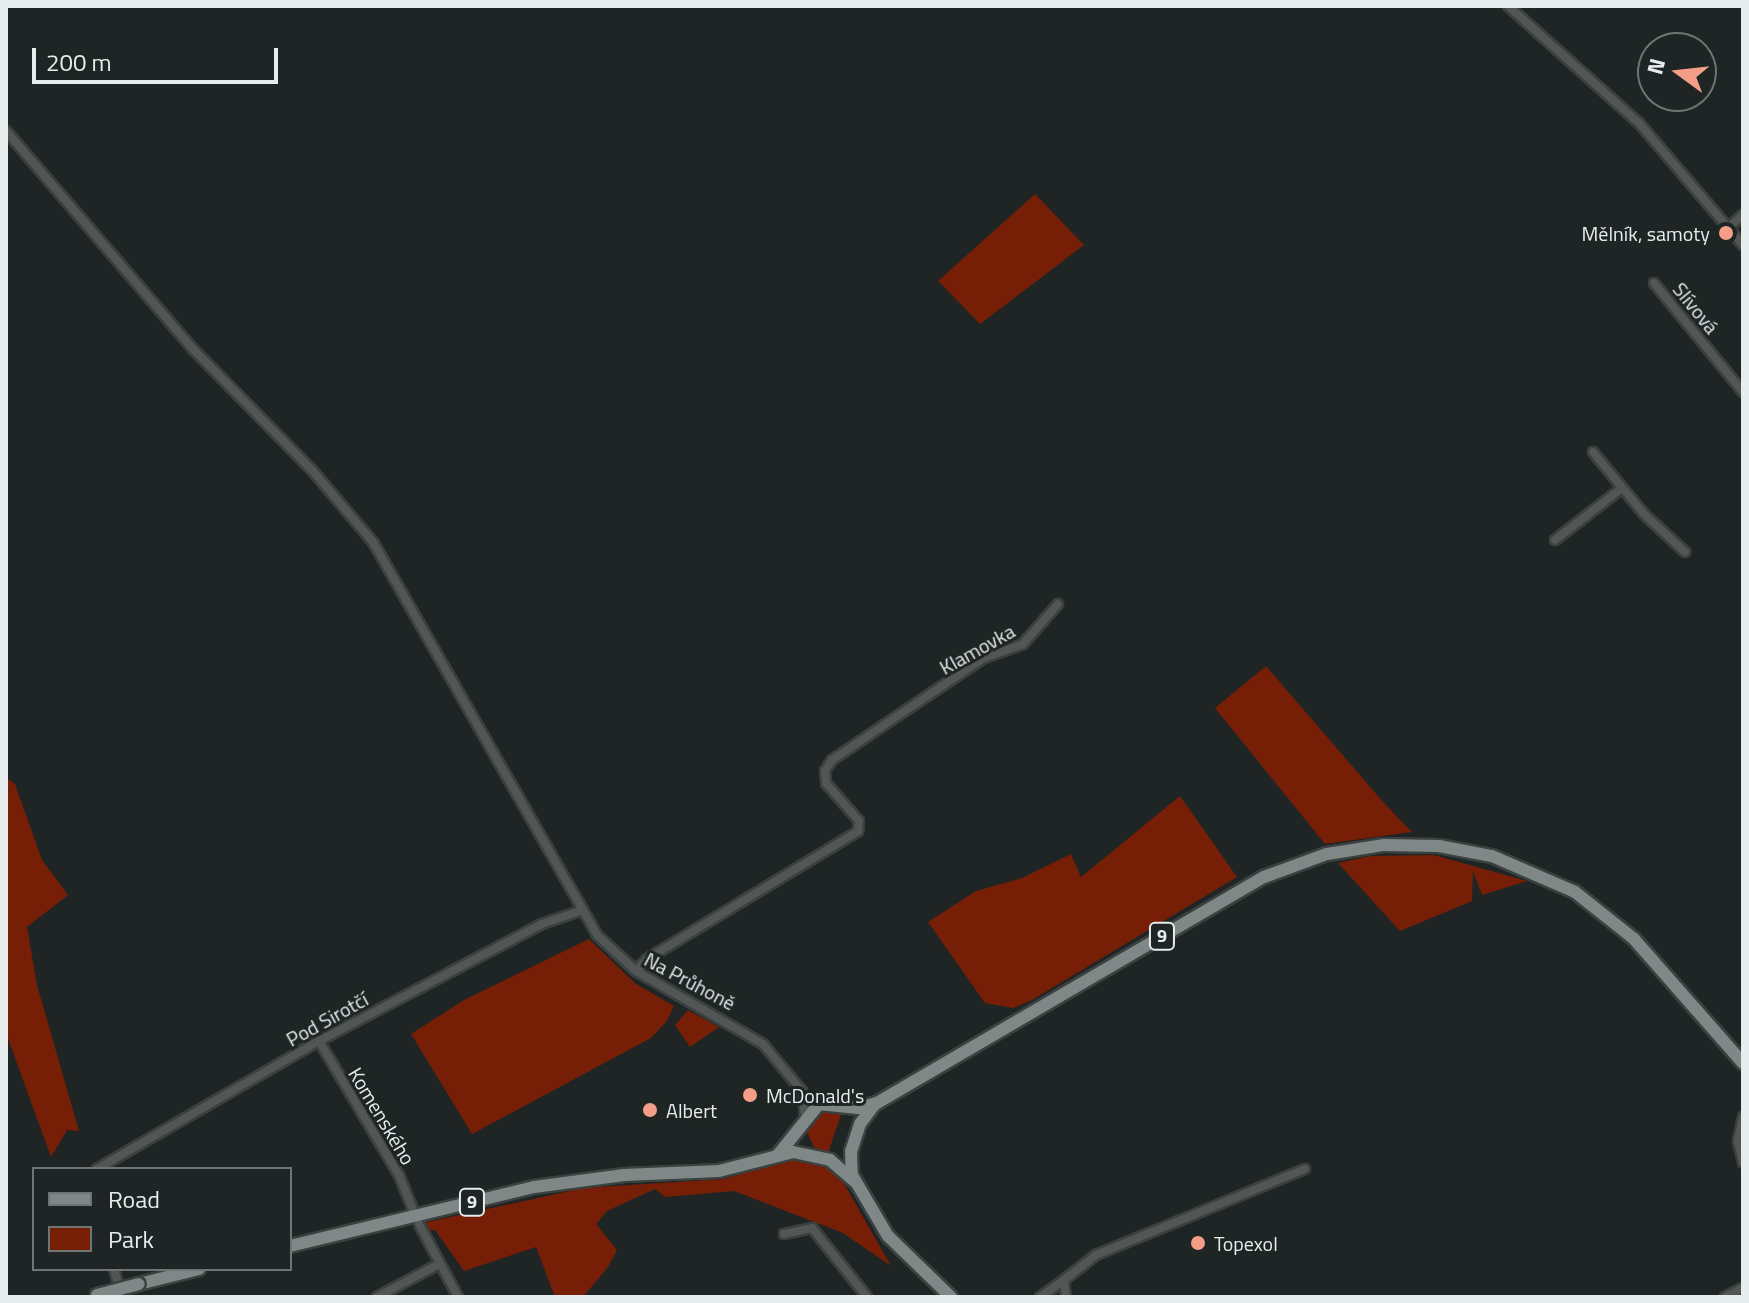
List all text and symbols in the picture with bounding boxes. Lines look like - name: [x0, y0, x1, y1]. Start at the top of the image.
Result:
- scale bar: [36, 32, 282, 82]
- north arrow: [1637, 32, 1717, 112]
- text: 200 m: [46, 44, 112, 80]
- text: N: [1637, 55, 1674, 78]
- place label: Mělník, samoty: [1582, 221, 1710, 245]
- marker: Mělník, samoty: [1717, 224, 1735, 242]
- street label: Slívová: [1668, 277, 1724, 339]
- street label: Klamovka: [935, 619, 1019, 679]
- road number: 9: [1148, 922, 1176, 950]
- street label: Na Průhoně: [640, 947, 740, 1015]
- street label: Pod Sirotčí: [282, 987, 372, 1051]
- street label: Komenského: [344, 1063, 420, 1169]
- place label: McDonald's: [766, 1083, 864, 1107]
- marker: McDonald's: [741, 1086, 759, 1104]
- place label: Albert: [666, 1098, 717, 1122]
- marker: Albert: [641, 1101, 659, 1119]
- legend: [32, 1167, 292, 1271]
- text: Road: [108, 1181, 160, 1217]
- road number: 9: [458, 1188, 486, 1216]
- text: Park: [108, 1221, 154, 1257]
- place label: Topexol: [1214, 1231, 1278, 1255]
- marker: Topexol: [1189, 1234, 1207, 1252]

